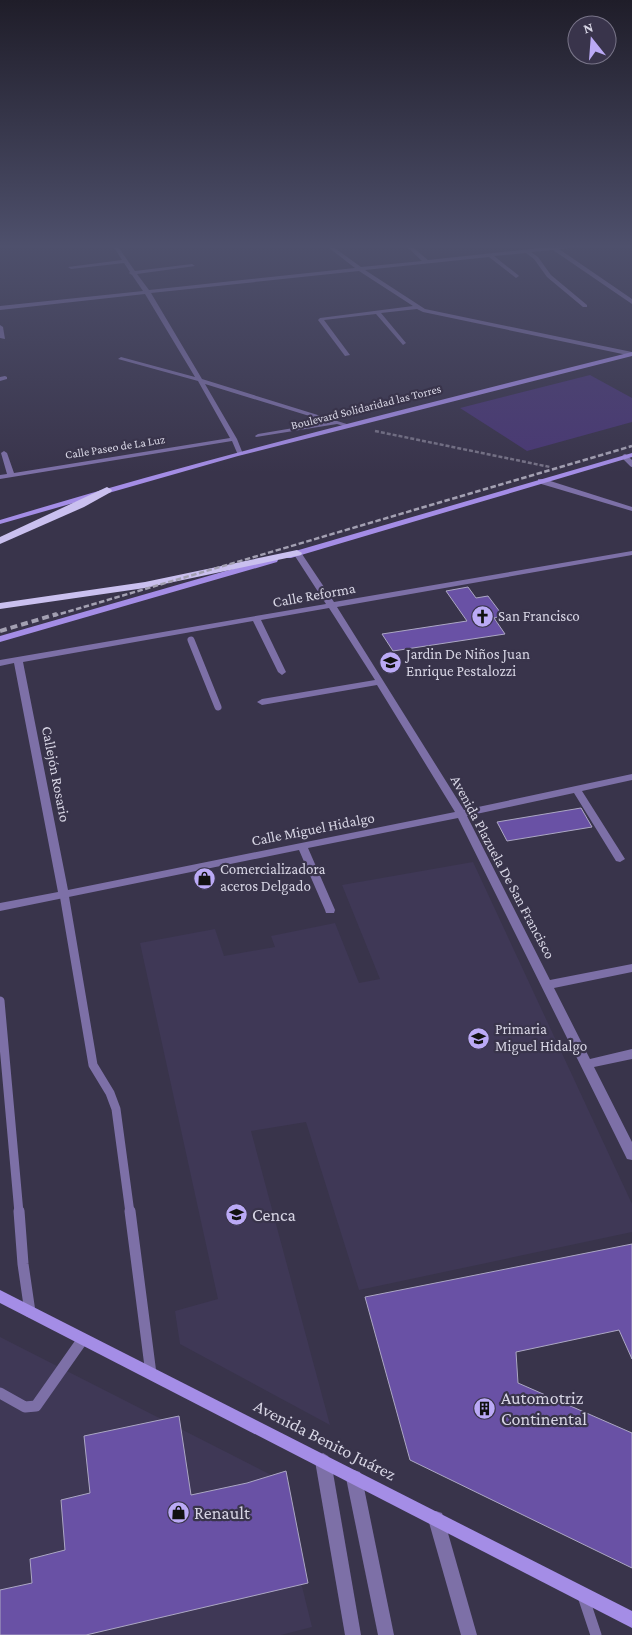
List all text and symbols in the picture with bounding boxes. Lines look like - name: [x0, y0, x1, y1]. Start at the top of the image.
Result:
- north arrow: [567, 15, 617, 65]
- text: N: [581, 18, 596, 37]
- street label: Boulevard Solidaridad las Torres: [289, 381, 443, 432]
- street label: Calle Paseo de La Luz: [64, 432, 166, 462]
- street label: Calle Reforma: [271, 580, 357, 610]
- church icon: San Francisco: [470, 604, 494, 628]
- place label: San Francisco: [498, 608, 580, 624]
- place label: Jardin De Niños Juan Enrique Pestalozzi: [404, 646, 530, 680]
- school or university icon: Jardin De Niños Juan Enrique Pestalozzi: [378, 651, 402, 675]
- street label: Callejón Rosario: [38, 725, 73, 823]
- street label: Avenida Plazuela De San Francisco: [448, 773, 558, 961]
- street label: Calle Miguel Hidalgo: [250, 809, 376, 850]
- place label: Comercializadora aceros Delgado: [220, 861, 326, 895]
- shop icon: Comercializadora aceros Delgado: [192, 866, 216, 890]
- place label: Primaria Miguel Hidalgo: [495, 1021, 587, 1055]
- school or university icon: Primaria Miguel Hidalgo: [467, 1026, 491, 1050]
- school or university icon: Cenca: [224, 1203, 248, 1227]
- place label: Cenca: [252, 1205, 296, 1225]
- place label: Automotriz Continental: [501, 1388, 587, 1429]
- street label: Avenida Benito Juárez: [251, 1396, 400, 1485]
- building icon: Automotriz Continental: [473, 1396, 497, 1420]
- shop icon: Renault: [166, 1501, 190, 1525]
- place label: Renault: [194, 1503, 251, 1523]

